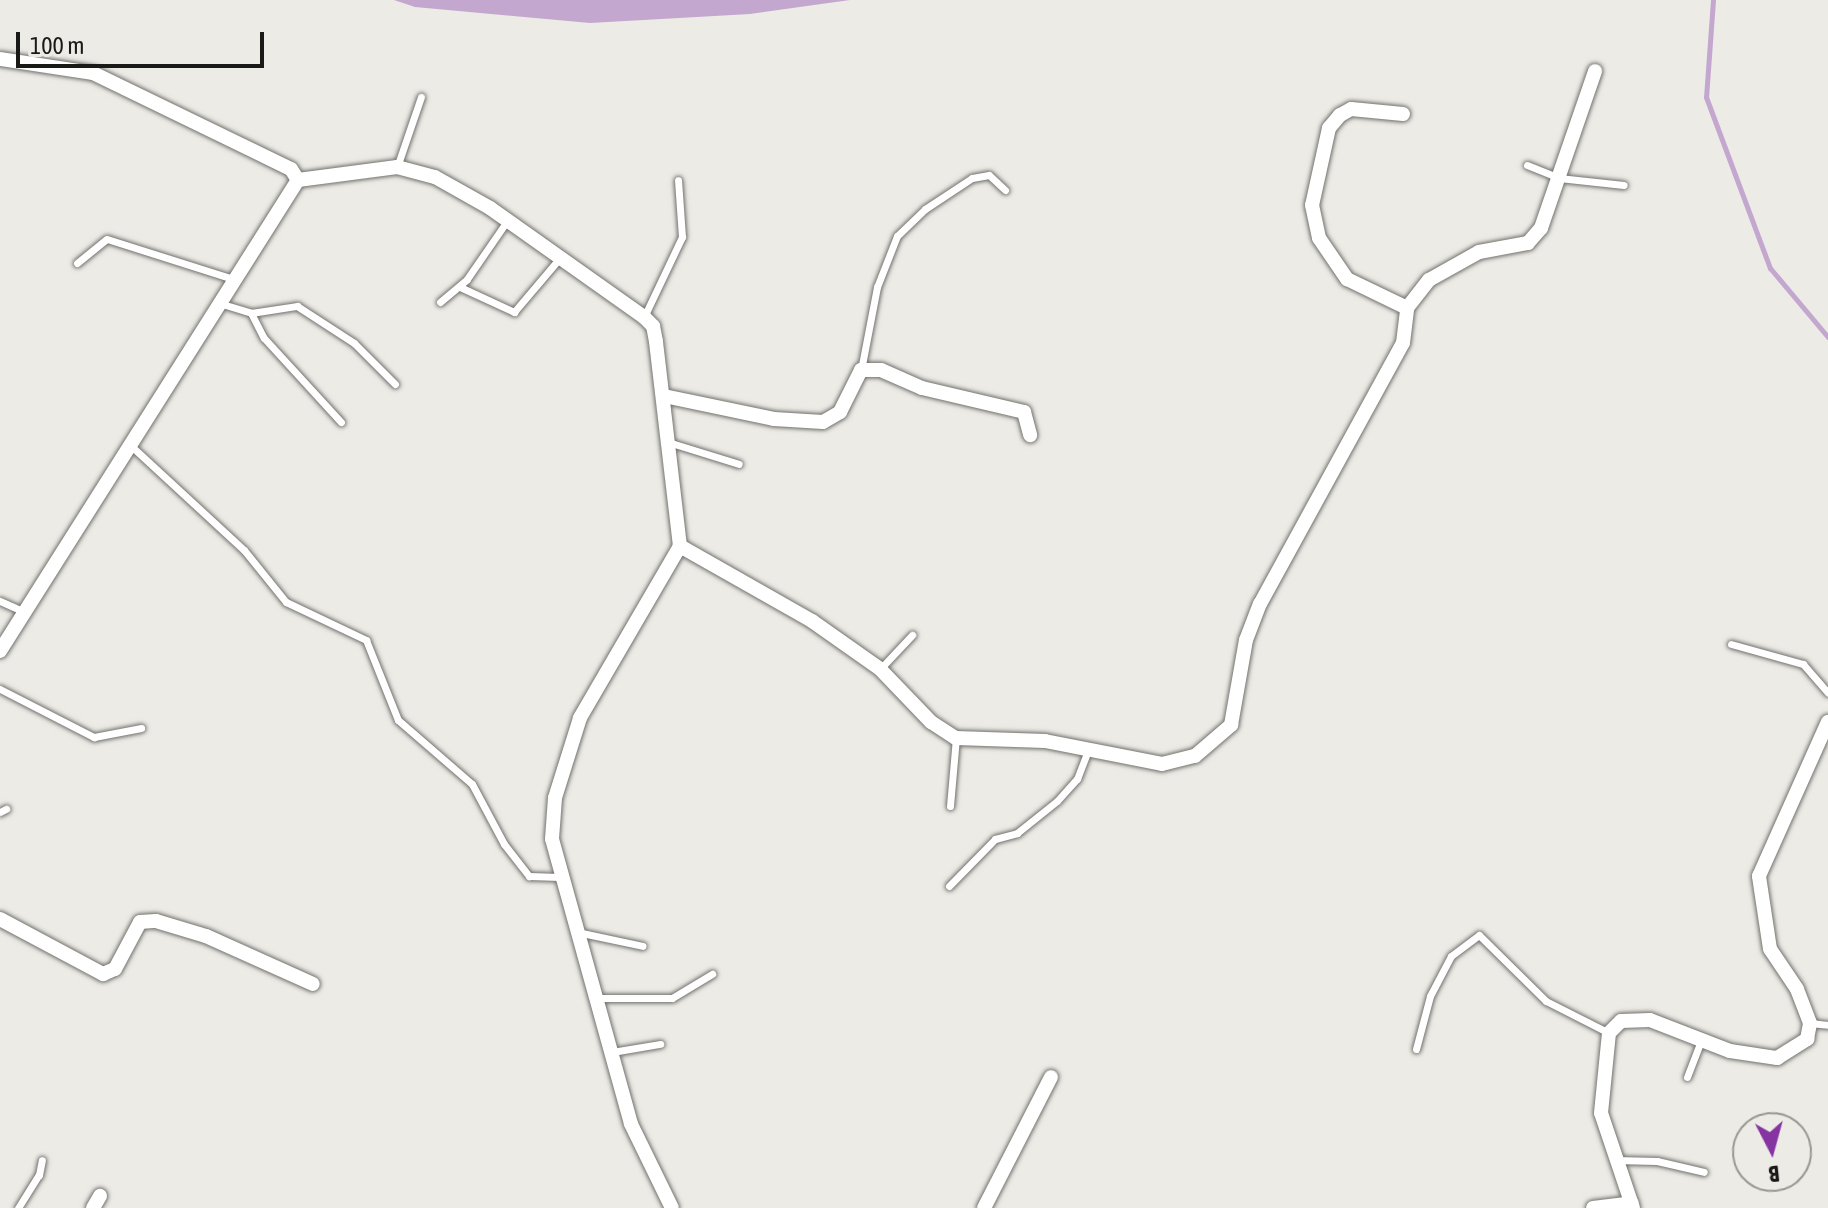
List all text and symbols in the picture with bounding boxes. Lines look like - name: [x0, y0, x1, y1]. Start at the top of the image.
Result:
- scale bar: [20, 16, 268, 66]
- text: 100 m: [30, 32, 84, 59]
- north arrow: [1732, 1112, 1812, 1192]
- text: B: [1768, 1160, 1781, 1187]

